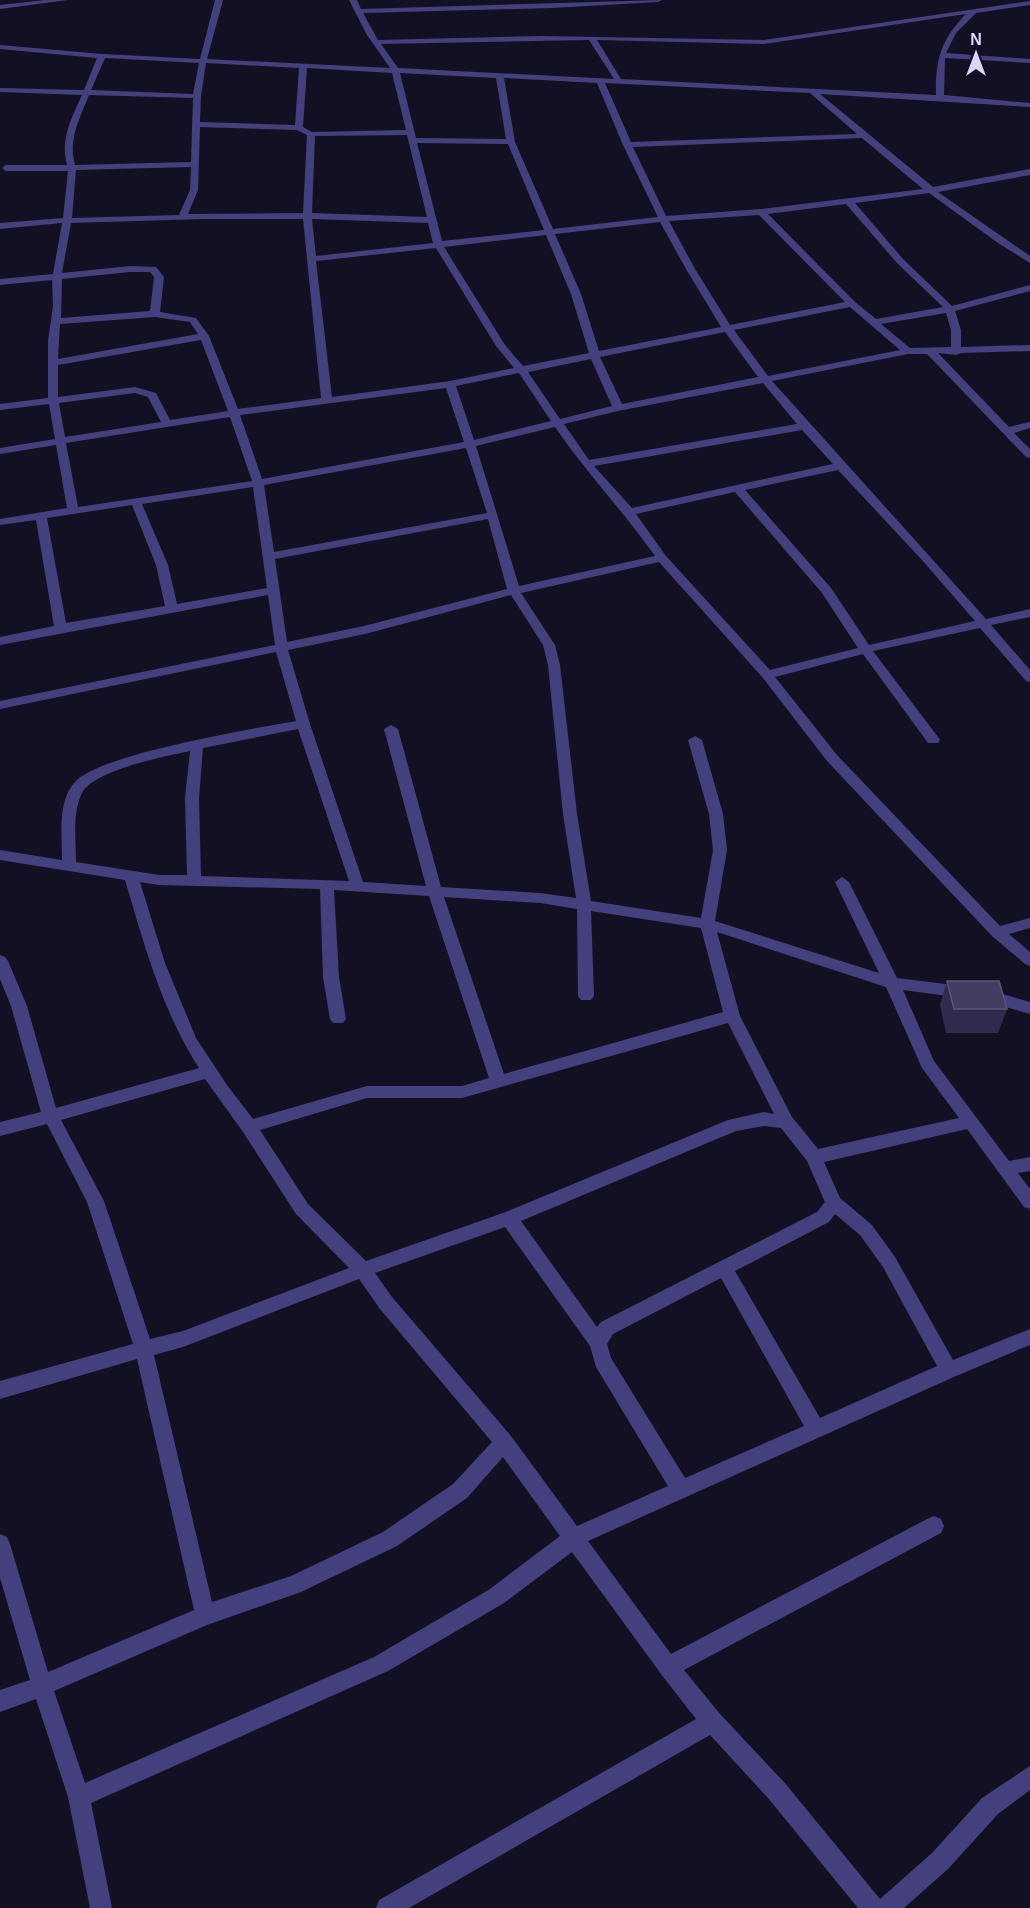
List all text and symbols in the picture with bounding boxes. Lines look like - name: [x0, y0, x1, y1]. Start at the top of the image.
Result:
- north arrow: [946, 24, 1006, 84]
- text: N: [970, 31, 982, 48]

